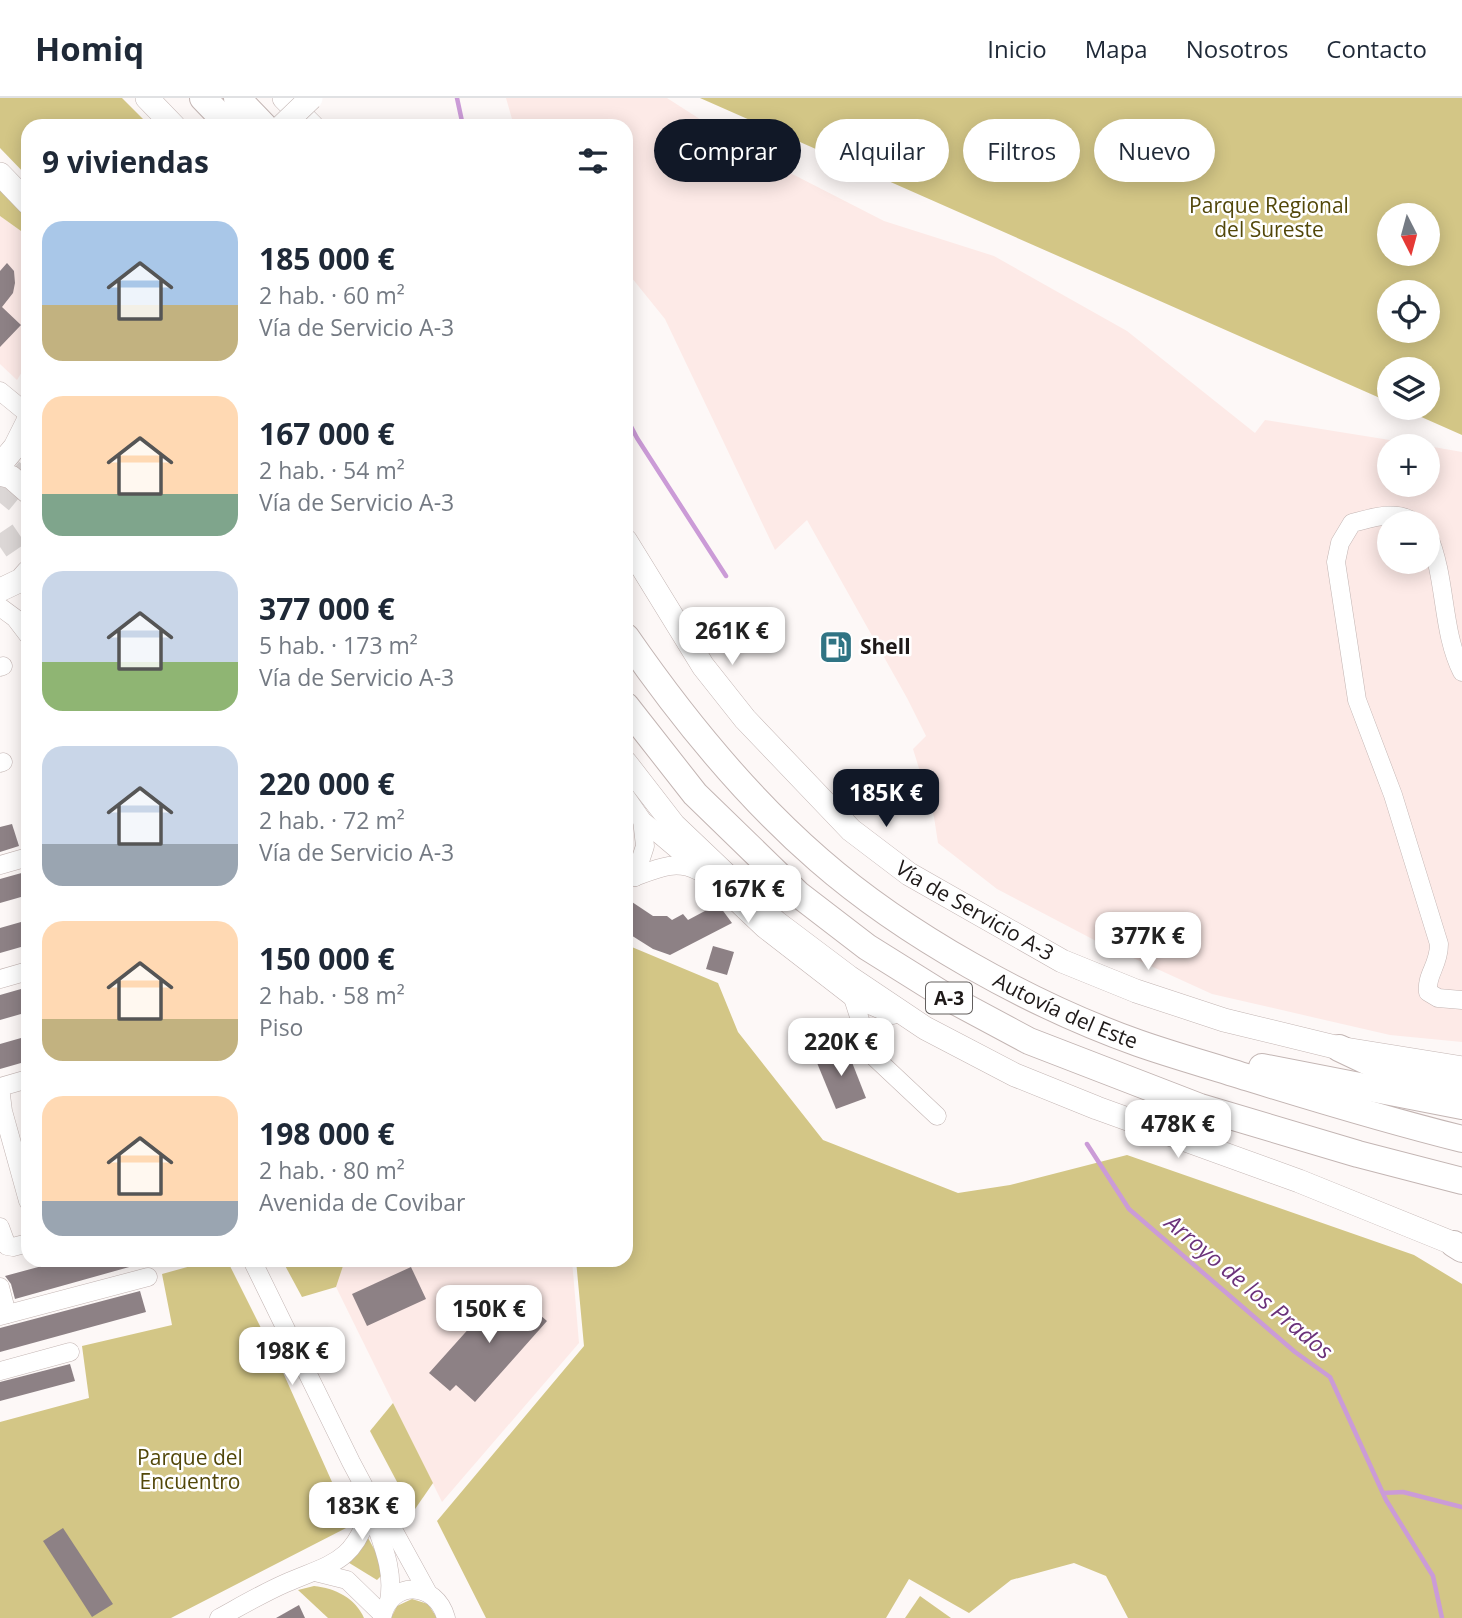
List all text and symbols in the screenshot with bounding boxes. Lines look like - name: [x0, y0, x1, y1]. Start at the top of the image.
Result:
- text: Homiq: [35, 26, 144, 71]
- text: Inicio: [987, 32, 1047, 65]
- text: Mapa: [1085, 32, 1148, 65]
- text: Nosotros: [1186, 32, 1288, 65]
- text: Contacto: [1326, 32, 1427, 65]
- chip: Comprar: [654, 119, 801, 182]
- chip: Alquilar: [815, 119, 949, 182]
- chip: Filtros: [963, 119, 1080, 182]
- chip: Nuevo: [1094, 119, 1215, 182]
- text: 9 viviendas: [42, 141, 209, 182]
- icon: filters: [574, 142, 612, 180]
- park label: Parque Regional del Sureste: [1189, 191, 1349, 243]
- north arrow: [1377, 203, 1440, 266]
- map controls: [1377, 203, 1440, 574]
- text: 185 000 €: [259, 238, 395, 279]
- icon: home: [98, 249, 182, 333]
- text: 2 hab. · 60 m²: [259, 279, 405, 311]
- button: locate: [1377, 280, 1440, 343]
- text: Vía de Servicio A-3: [259, 311, 454, 343]
- button: layers: [1377, 357, 1440, 420]
- text: 167 000 €: [259, 413, 395, 454]
- icon: home: [98, 424, 182, 508]
- button: +: [1377, 434, 1440, 497]
- text: 2 hab. · 54 m²: [259, 454, 405, 486]
- text: Vía de Servicio A-3: [259, 486, 454, 518]
- button: −: [1377, 511, 1440, 574]
- text: 377 000 €: [259, 588, 395, 629]
- icon: home: [98, 599, 182, 683]
- pin: 261K €: [675, 608, 789, 667]
- text: 261K €: [695, 614, 769, 646]
- fuel station icon: Shell: [817, 628, 855, 666]
- text: 5 hab. · 173 m²: [259, 629, 418, 661]
- place label: Shell: [860, 632, 911, 660]
- text: Vía de Servicio A-3: [259, 661, 454, 693]
- text: 220 000 €: [259, 763, 395, 804]
- pin: 185K €: [829, 770, 943, 829]
- icon: home: [98, 774, 182, 858]
- text: 185K €: [849, 776, 923, 808]
- text: 2 hab. · 72 m²: [259, 804, 405, 836]
- text: Vía de Servicio A-3: [259, 836, 454, 868]
- street label: Vía de Servicio A-3: [890, 854, 1059, 967]
- pin: 167K €: [691, 866, 805, 925]
- text: 167K €: [711, 872, 785, 904]
- pin: 377K €: [1091, 912, 1205, 972]
- text: 377K €: [1111, 919, 1185, 951]
- text: 150 000 €: [259, 938, 395, 979]
- icon: home: [98, 949, 182, 1033]
- street label: Autovía del Este: [989, 965, 1142, 1055]
- text: 2 hab. · 58 m²: [259, 979, 405, 1011]
- road number: A-3: [926, 983, 972, 1014]
- text: Piso: [259, 1011, 303, 1043]
- pin: 220K €: [784, 1018, 898, 1078]
- text: 220K €: [804, 1025, 878, 1057]
- pin: 478K €: [1121, 1100, 1235, 1160]
- text: 478K €: [1141, 1107, 1215, 1139]
- text: 198 000 €: [259, 1113, 395, 1154]
- icon: home: [98, 1124, 182, 1208]
- text: 2 hab. · 80 m²: [259, 1154, 405, 1186]
- text: Avenida de Covibar: [259, 1186, 466, 1218]
- water label: Arroyo de los Prados: [1157, 1205, 1340, 1366]
- pin: 150K €: [432, 1286, 546, 1345]
- text: 150K €: [452, 1292, 526, 1324]
- pin: 198K €: [235, 1328, 349, 1387]
- text: 198K €: [255, 1334, 329, 1366]
- park label: Parque del Encuentro: [137, 1443, 243, 1495]
- pin: 183K €: [305, 1482, 419, 1542]
- text: 183K €: [325, 1489, 399, 1521]

